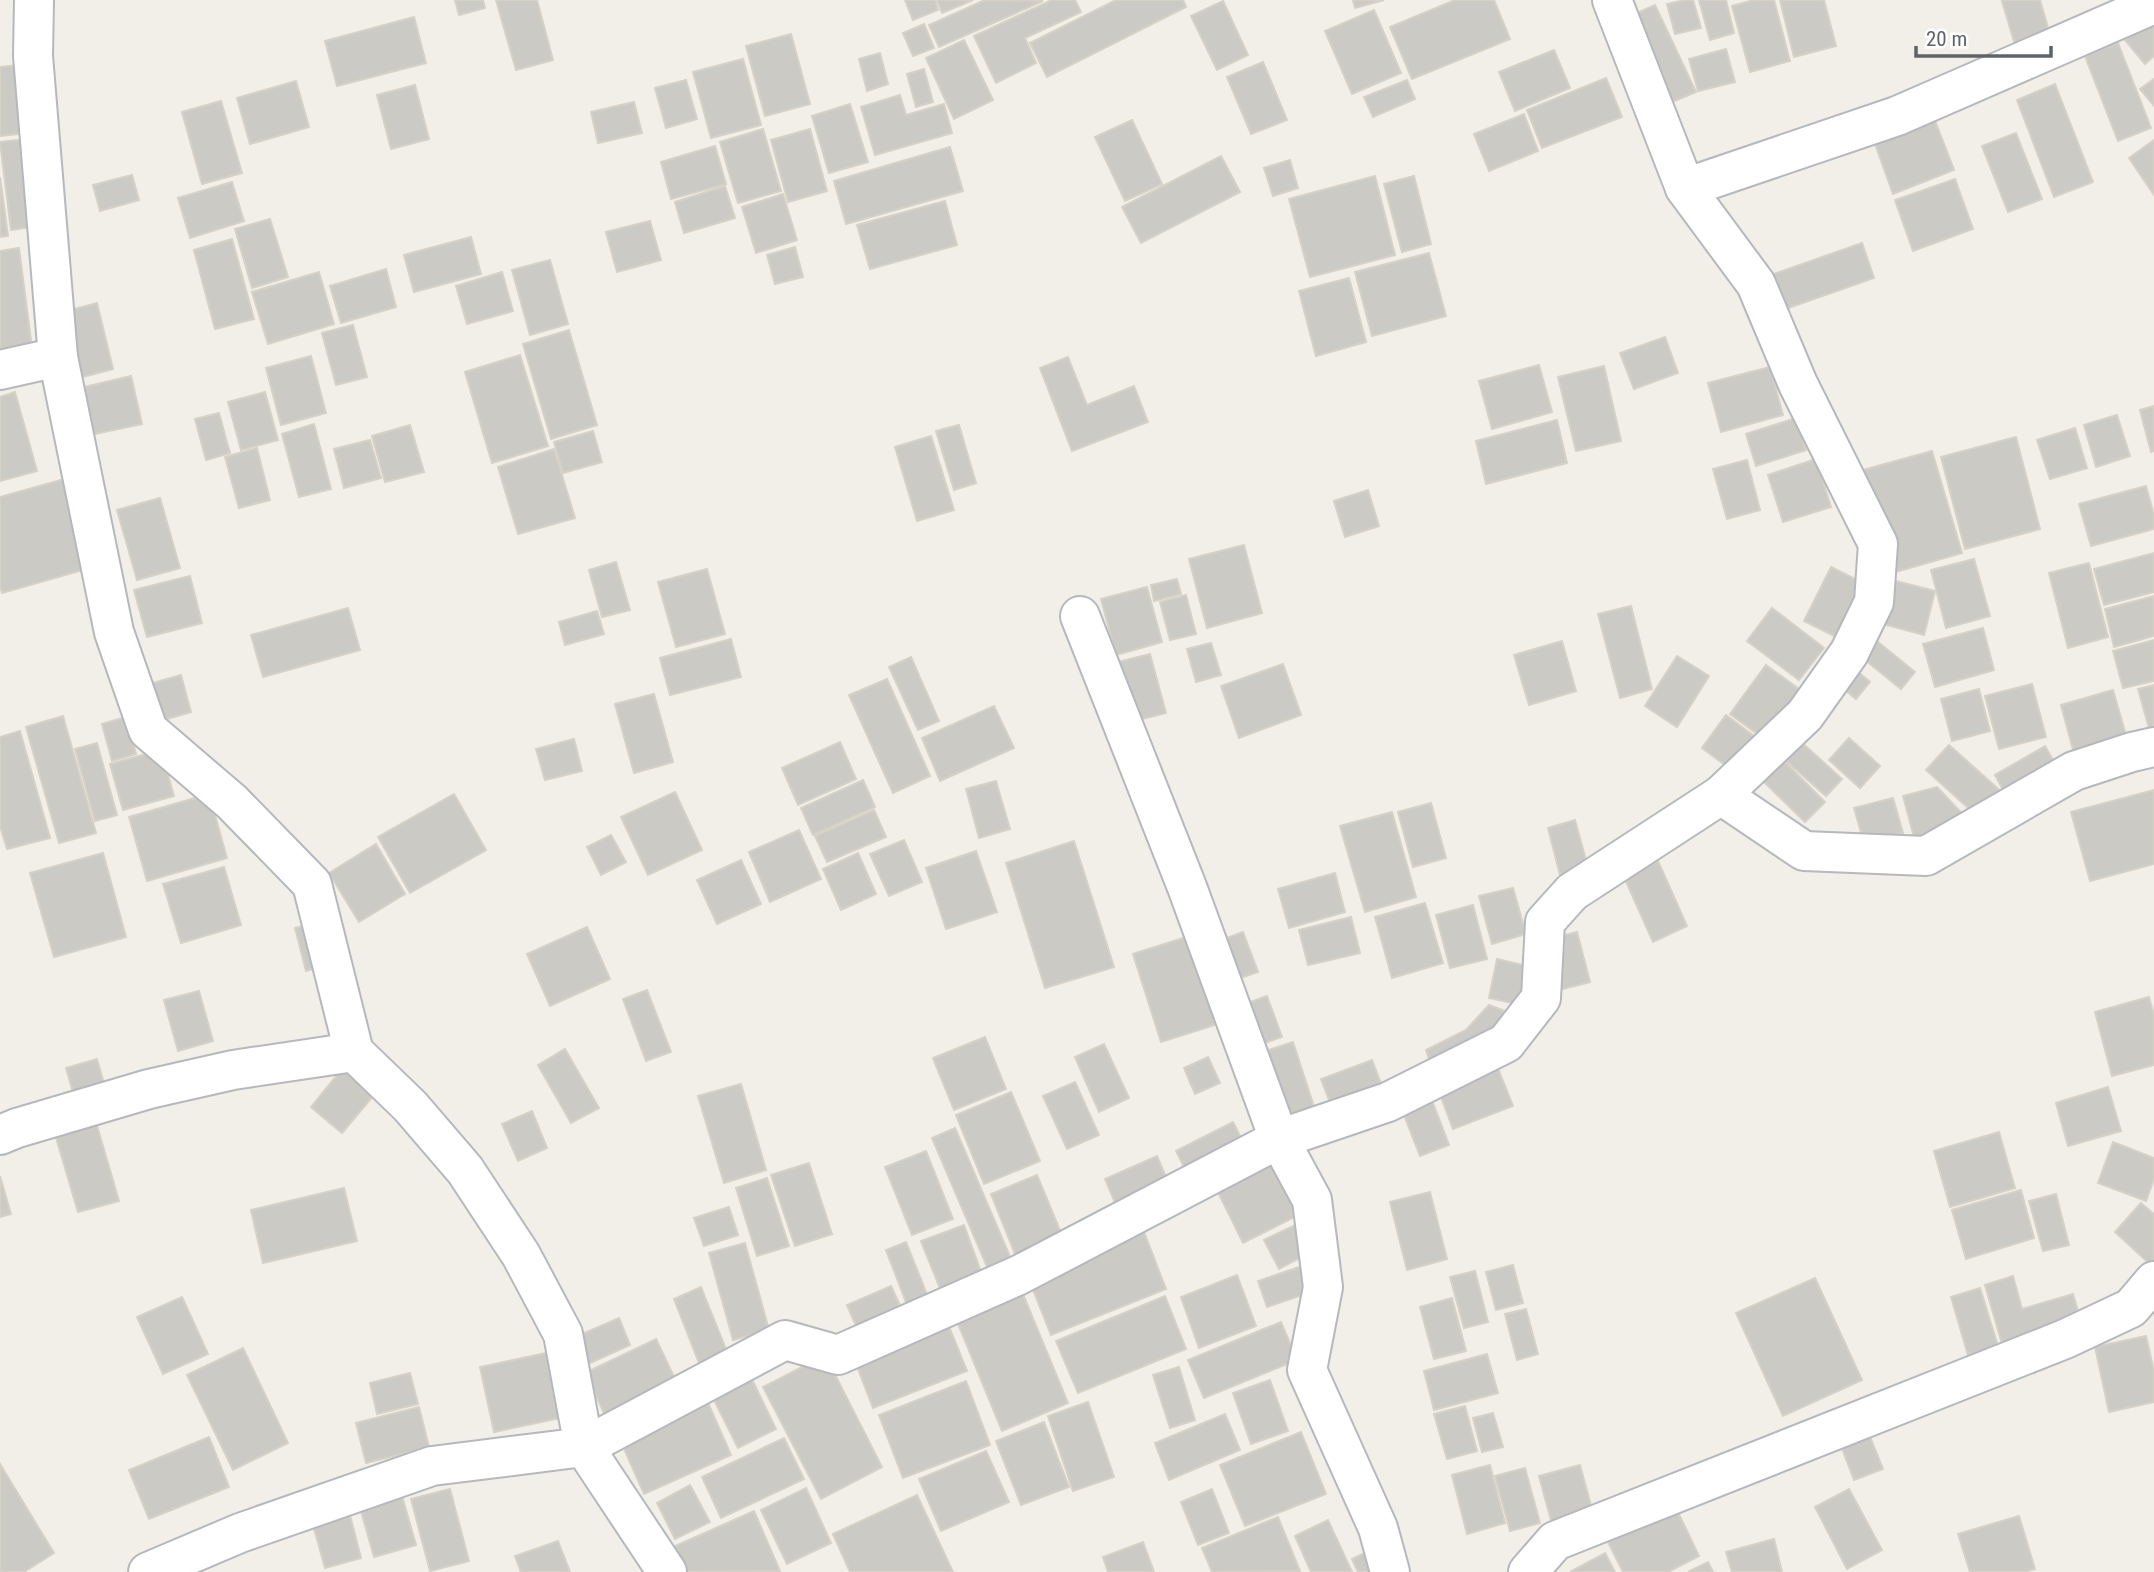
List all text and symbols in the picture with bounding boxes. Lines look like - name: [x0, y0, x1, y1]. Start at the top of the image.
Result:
- scale bar: [1916, 14, 2051, 58]
- text: 20 m: [1926, 27, 1967, 51]

